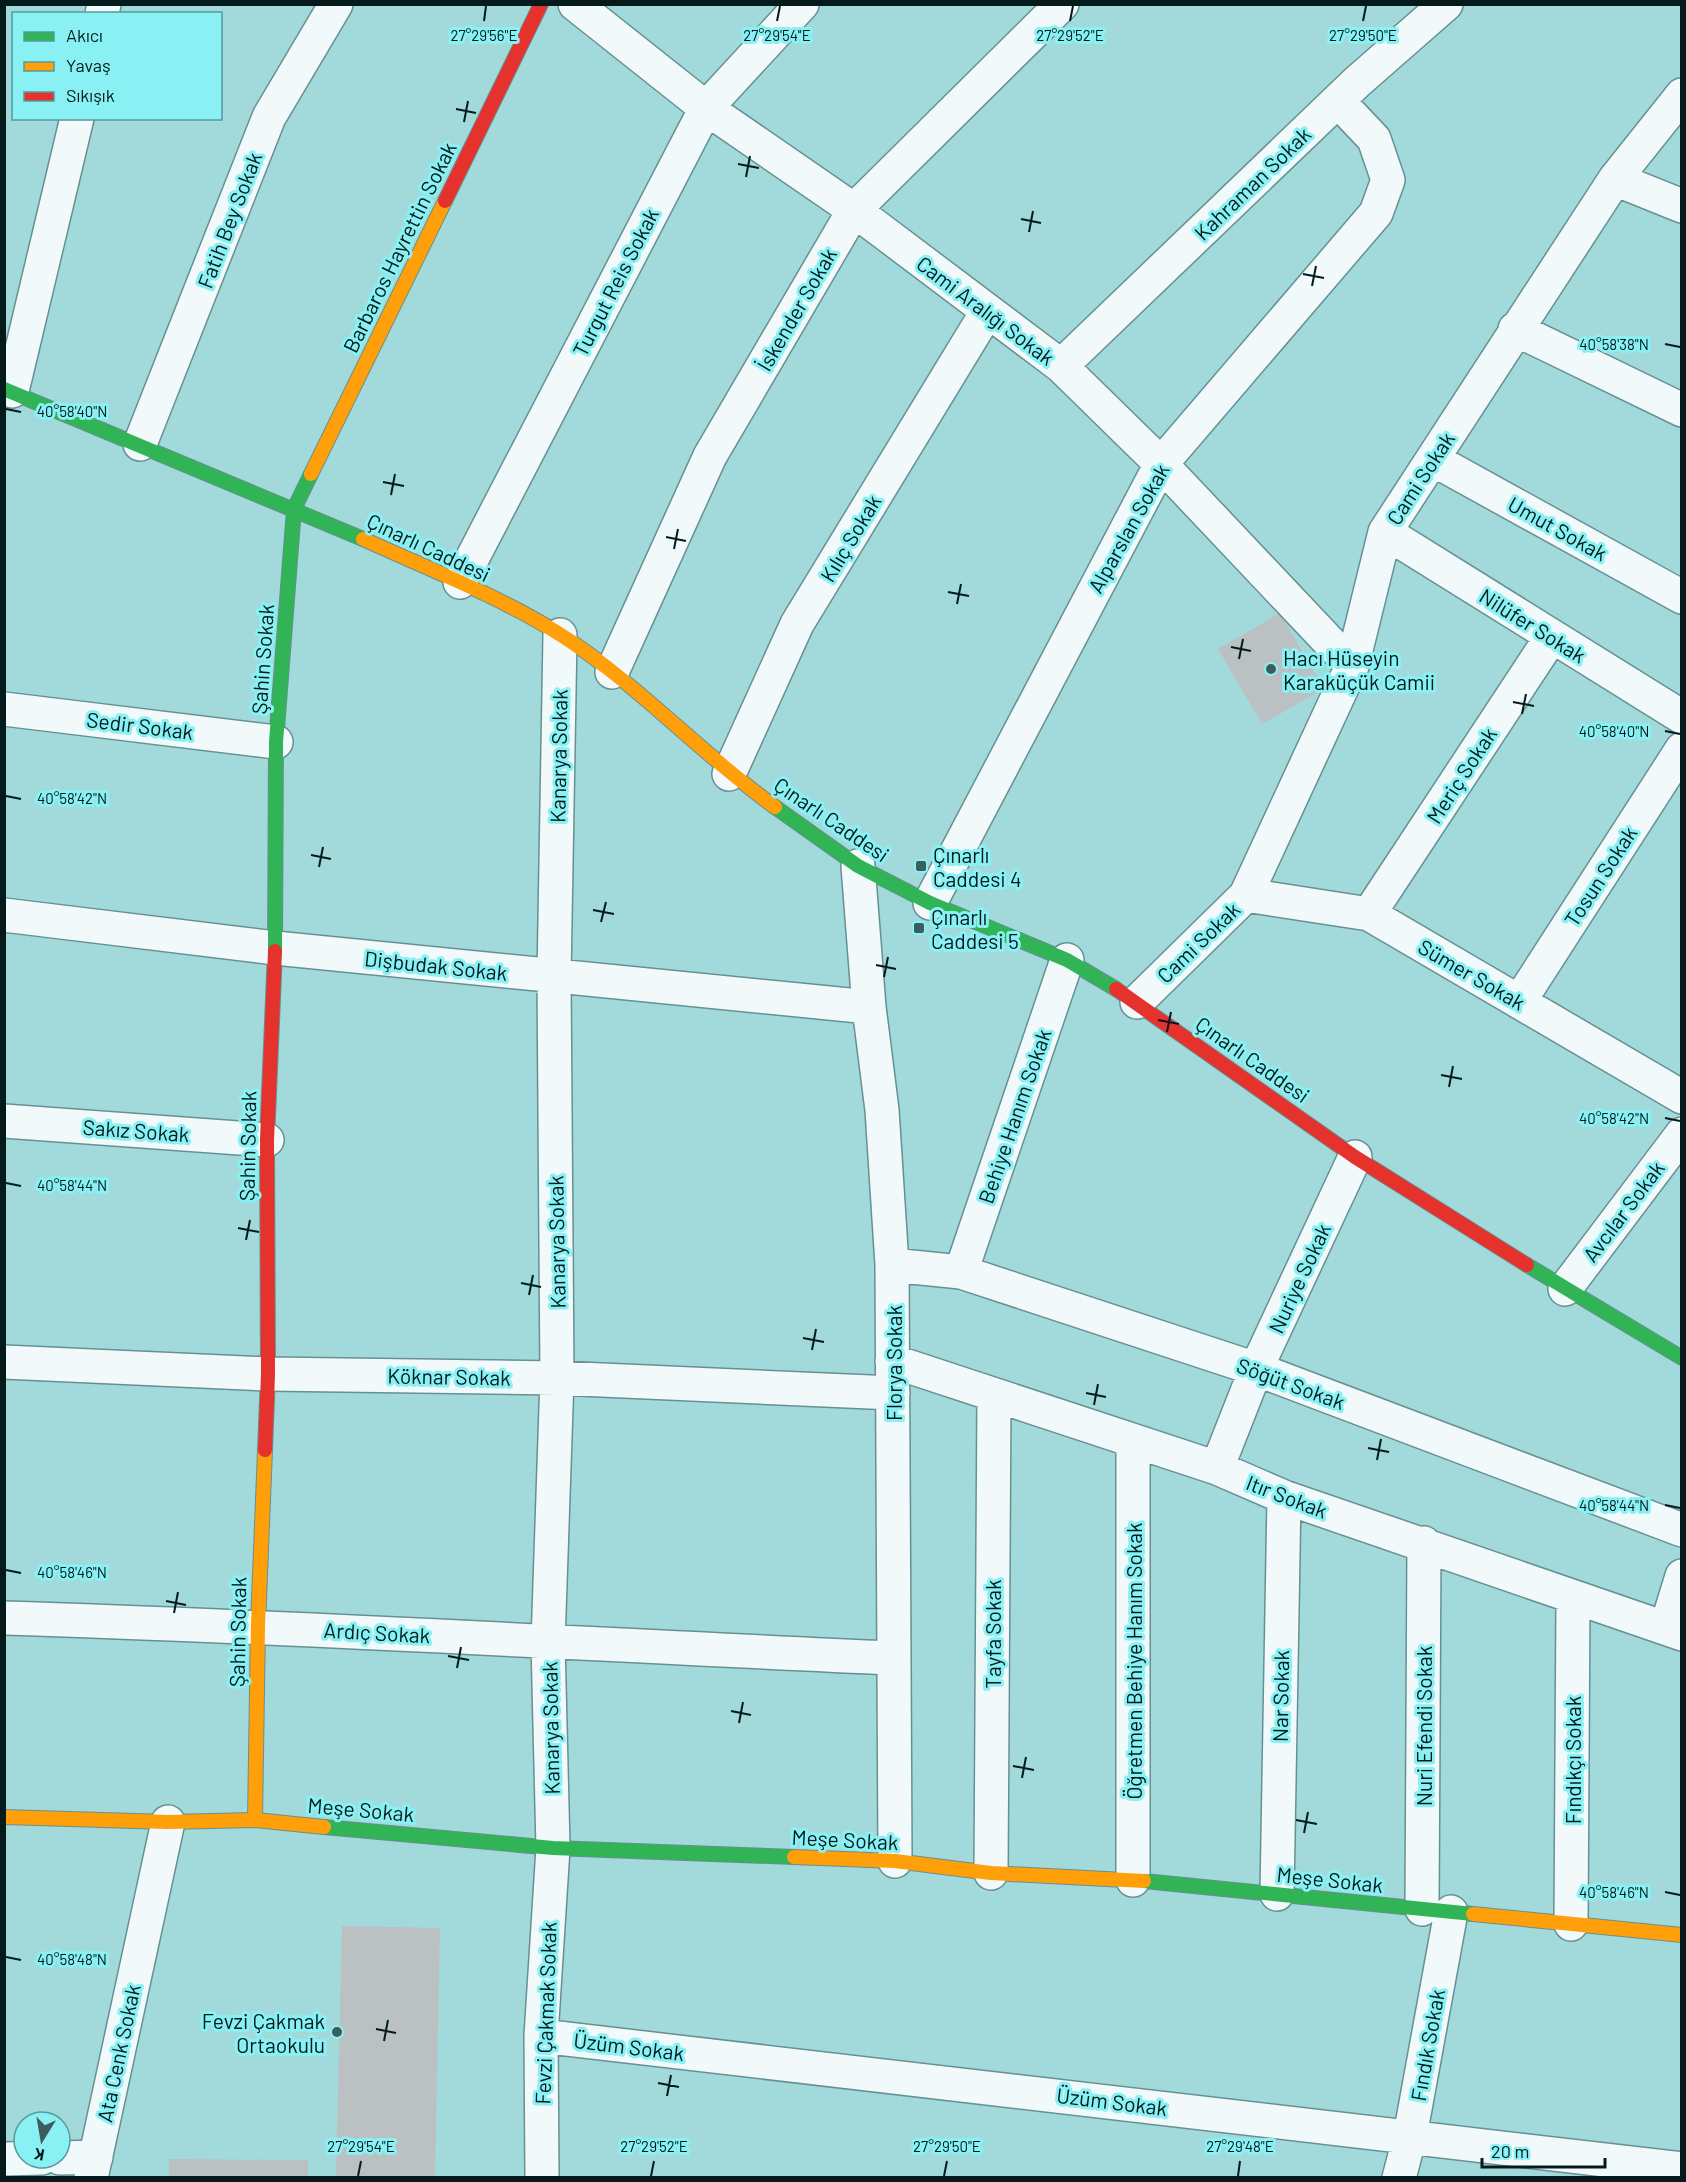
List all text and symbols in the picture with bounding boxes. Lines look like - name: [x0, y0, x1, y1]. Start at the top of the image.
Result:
- legend: [12, 12, 222, 120]
- text: Akıcı: [66, 24, 103, 46]
- text: 27°29'56"E: [450, 26, 518, 44]
- text: 27°29'54"E: [743, 26, 811, 44]
- text: 27°29'52"E: [1036, 26, 1104, 44]
- text: 27°29'50"E: [1329, 26, 1397, 44]
- text: Yavaş: [66, 54, 111, 76]
- text: Sıkışık: [66, 84, 115, 106]
- street label: Kahraman Sokak: [1189, 121, 1315, 245]
- street label: Barbaros Hayrettin Sokak: [337, 138, 461, 356]
- street label: Fatih Bey Sokak: [192, 148, 266, 292]
- street label: Turgut Reis Sokak: [567, 204, 663, 360]
- street label: İskender Sokak: [751, 243, 841, 375]
- street label: Cami Aralığı Sokak: [912, 250, 1060, 370]
- text: 40°58'38"N: [1579, 335, 1649, 353]
- text: 40°58'40"N: [37, 402, 107, 420]
- street label: Cami Sokak: [1381, 427, 1459, 529]
- street label: Alparslan Sokak: [1082, 459, 1174, 597]
- street label: Kılıç Sokak: [814, 490, 886, 586]
- street label: Umut Sokak: [1504, 491, 1612, 565]
- street label: Çınarlı Caddesi: [363, 508, 495, 586]
- street label: Nilüfer Sokak: [1475, 582, 1591, 668]
- street label: Şahin Sokak: [246, 603, 278, 715]
- place label: Hacı Hüseyin Karaküçük Camii: [1283, 645, 1435, 694]
- marker: Hacı Hüseyin Karaküçük Camii: [1264, 662, 1278, 676]
- street label: Kanarya Sokak: [544, 689, 572, 823]
- street label: Sedir Sokak: [85, 706, 195, 744]
- street label: Meriç Sokak: [1421, 722, 1501, 828]
- text: 40°58'40"N: [1579, 722, 1649, 740]
- street label: Çınarlı Caddesi: [770, 771, 894, 867]
- text: 40°58'42"N: [37, 789, 107, 807]
- street label: Tosun Sokak: [1558, 821, 1642, 931]
- place label: Çınarlı Caddesi 4: [933, 842, 1022, 891]
- marker: Çınarlı Caddesi 4: [914, 859, 928, 873]
- street label: Cami Sokak: [1151, 896, 1245, 988]
- place label: Çınarlı Caddesi 5: [931, 904, 1019, 953]
- marker: Çınarlı Caddesi 5: [912, 921, 926, 935]
- street label: Sümer Sokak: [1414, 933, 1530, 1015]
- street label: Dişbudak Sokak: [363, 945, 509, 985]
- street label: Çınarlı Caddesi: [1191, 1011, 1315, 1107]
- street label: Behiye Hanım Sokak: [972, 1025, 1056, 1207]
- street label: Şahin Sokak: [234, 1091, 260, 1201]
- text: 40°58'42"N: [1579, 1109, 1649, 1127]
- street label: Sakız Sokak: [82, 1114, 190, 1146]
- street label: Avcılar Sokak: [1577, 1156, 1669, 1266]
- street label: Kanarya Sokak: [542, 1175, 570, 1309]
- text: 40°58'44"N: [37, 1176, 107, 1194]
- street label: Nuriye Sokak: [1263, 1219, 1335, 1337]
- street label: Florya Sokak: [881, 1305, 906, 1421]
- street label: Söğüt Sokak: [1234, 1352, 1348, 1414]
- street label: Köknar Sokak: [387, 1362, 511, 1390]
- street label: Itır Sokak: [1243, 1469, 1331, 1523]
- text: 40°58'44"N: [1579, 1496, 1649, 1514]
- street label: Öğretmen Behiye Hanım Sokak: [1121, 1522, 1146, 1800]
- text: 40°58'46"N: [37, 1563, 107, 1581]
- street label: Şahin Sokak: [224, 1577, 250, 1687]
- street label: Tayfa Sokak: [980, 1579, 1005, 1689]
- street label: Ardıç Sokak: [323, 1617, 431, 1647]
- street label: Nuri Efendi Sokak: [1411, 1646, 1436, 1806]
- street label: Nar Sokak: [1267, 1650, 1293, 1742]
- street label: Kanarya Sokak: [536, 1661, 564, 1795]
- street label: Fındıkçı Sokak: [1560, 1696, 1585, 1824]
- street label: Meşe Sokak: [307, 1792, 415, 1826]
- street label: Meşe Sokak: [791, 1824, 899, 1854]
- street label: Meşe Sokak: [1276, 1861, 1384, 1897]
- text: 40°58'46"N: [1579, 1883, 1649, 1901]
- street label: Fevzi Çakmak Sokak: [529, 1921, 561, 2105]
- text: 40°58'48"N: [37, 1950, 107, 1968]
- street label: Ata Cenk Sokak: [91, 1982, 145, 2124]
- street label: Fındık Sokak: [1405, 1987, 1449, 2103]
- place label: Fevzi Çakmak Ortaokulu: [202, 2008, 325, 2057]
- marker: Fevzi Çakmak Ortaokulu: [330, 2025, 344, 2039]
- street label: Üzüm Sokak: [572, 2027, 686, 2065]
- street label: Üzüm Sokak: [1055, 2082, 1169, 2120]
- north arrow: [12, 2110, 72, 2170]
- scale bar: [1482, 2131, 1605, 2169]
- text: 27°29'54"E: [327, 2137, 395, 2155]
- text: 27°29'52"E: [620, 2137, 688, 2155]
- text: 27°29'50"E: [913, 2137, 981, 2155]
- text: 27°29'48"E: [1206, 2137, 1274, 2155]
- text: 20 m: [1491, 2140, 1529, 2162]
- text: K: [32, 2145, 46, 2165]

